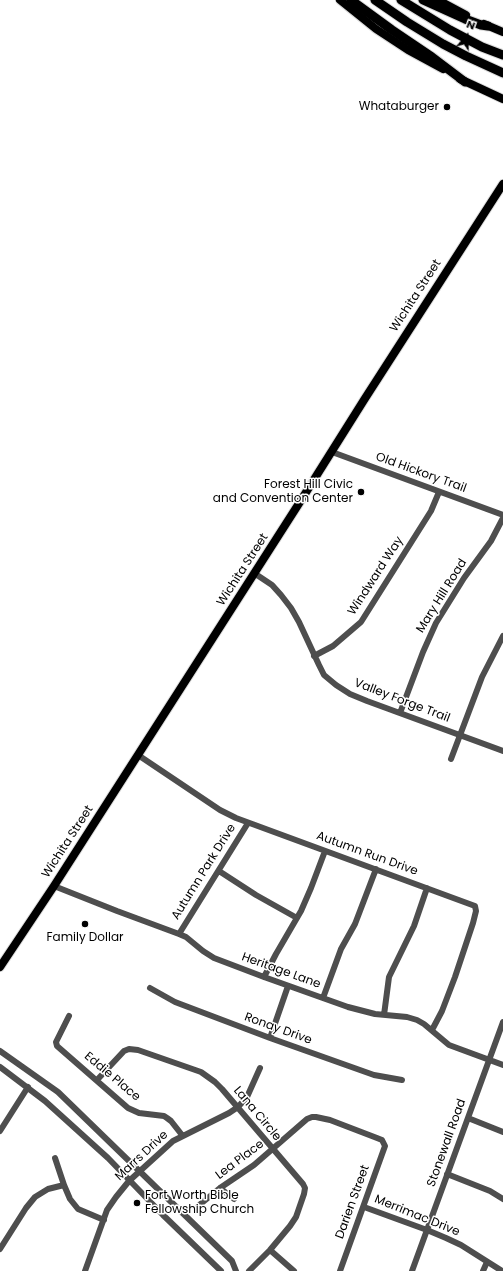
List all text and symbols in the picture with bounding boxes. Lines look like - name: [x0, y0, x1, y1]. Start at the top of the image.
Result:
- north arrow: [447, 16, 487, 56]
- text: N: [464, 16, 478, 34]
- place label: Whataburger: [359, 100, 439, 114]
- marker: Whataburger: [442, 102, 452, 112]
- street label: Wichita Street: [387, 257, 445, 335]
- street label: Old Hickory Trail: [374, 450, 468, 496]
- place label: Forest Hill Civic and Convention Center: [213, 478, 353, 506]
- marker: Forest Hill Civic and Convention Center: [356, 487, 366, 497]
- street label: Wichita Street: [214, 531, 272, 609]
- street label: Windward Way: [345, 534, 407, 618]
- street label: Mary Hill Road: [414, 556, 470, 636]
- street label: Valley Forge Trail: [352, 676, 452, 726]
- street label: Wichita Street: [39, 803, 97, 881]
- street label: Autumn Park Drive: [169, 822, 239, 922]
- street label: Autumn Run Drive: [314, 829, 420, 879]
- marker: Family Dollar: [80, 919, 90, 929]
- place label: Family Dollar: [46, 931, 124, 945]
- street label: Heritage Lane: [240, 950, 322, 992]
- street label: Ronay Drive: [242, 1010, 314, 1048]
- street label: Eddie Place: [81, 1049, 143, 1105]
- street label: Lana Circle: [230, 1084, 284, 1144]
- street label: Stonewall Road: [424, 1097, 470, 1189]
- street label: Marrs Drive: [113, 1128, 171, 1184]
- street label: Lea Place: [213, 1137, 267, 1183]
- street label: Darien Street: [333, 1163, 373, 1241]
- place label: Fort Worth Bible Fellowship Church: [145, 1189, 254, 1217]
- street label: Merrimac Drive: [372, 1192, 462, 1240]
- marker: Fort Worth Bible Fellowship Church: [132, 1198, 142, 1208]

